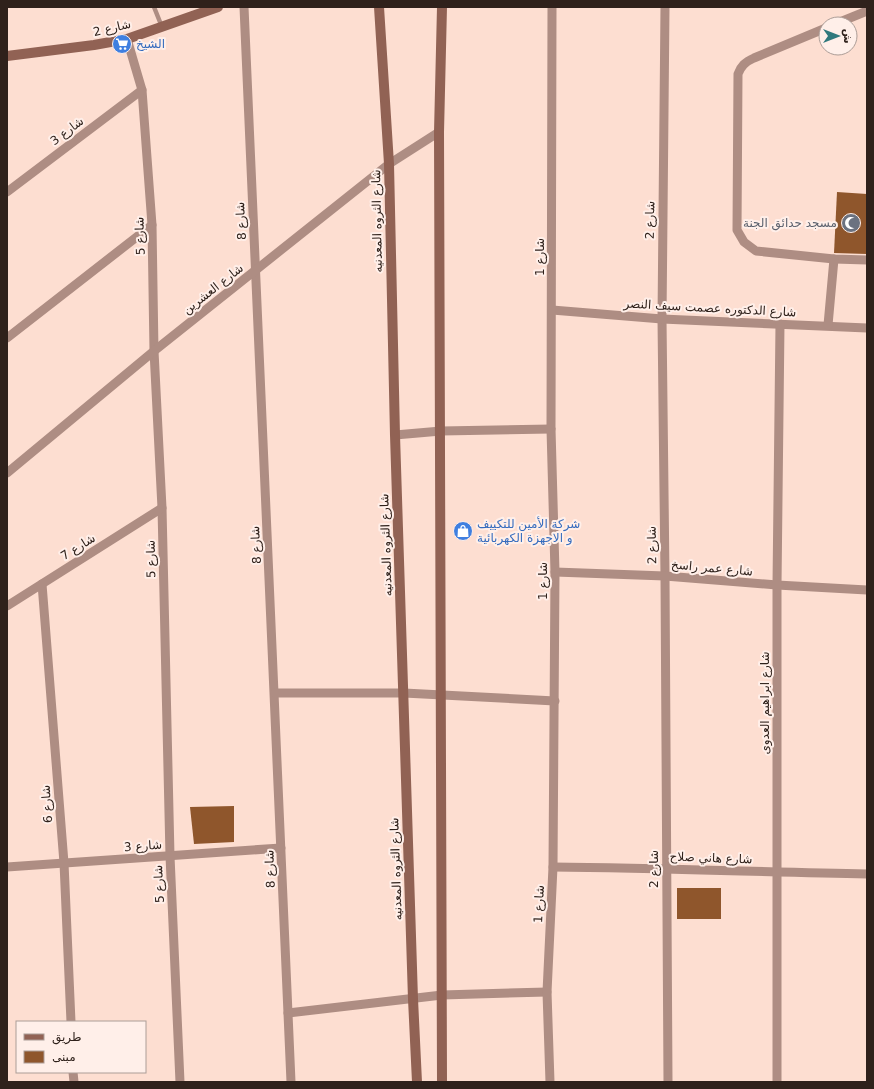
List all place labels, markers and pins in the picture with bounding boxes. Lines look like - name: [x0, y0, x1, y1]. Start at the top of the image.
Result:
- supermarket icon: الشيخ: [111, 33, 133, 55]
- place label: الشيخ: [136, 37, 165, 51]
- mosque icon: مسجد حدائق الجنة: [840, 212, 862, 234]
- place label: مسجد حدائق الجنة: [743, 216, 837, 231]
- place label: شركة الأمين للتكييف و الاجهزة الكهربائية: [477, 516, 580, 546]
- shop icon: شركة الأمين للتكييف و الاجهزة الكهربائية: [452, 520, 474, 542]

